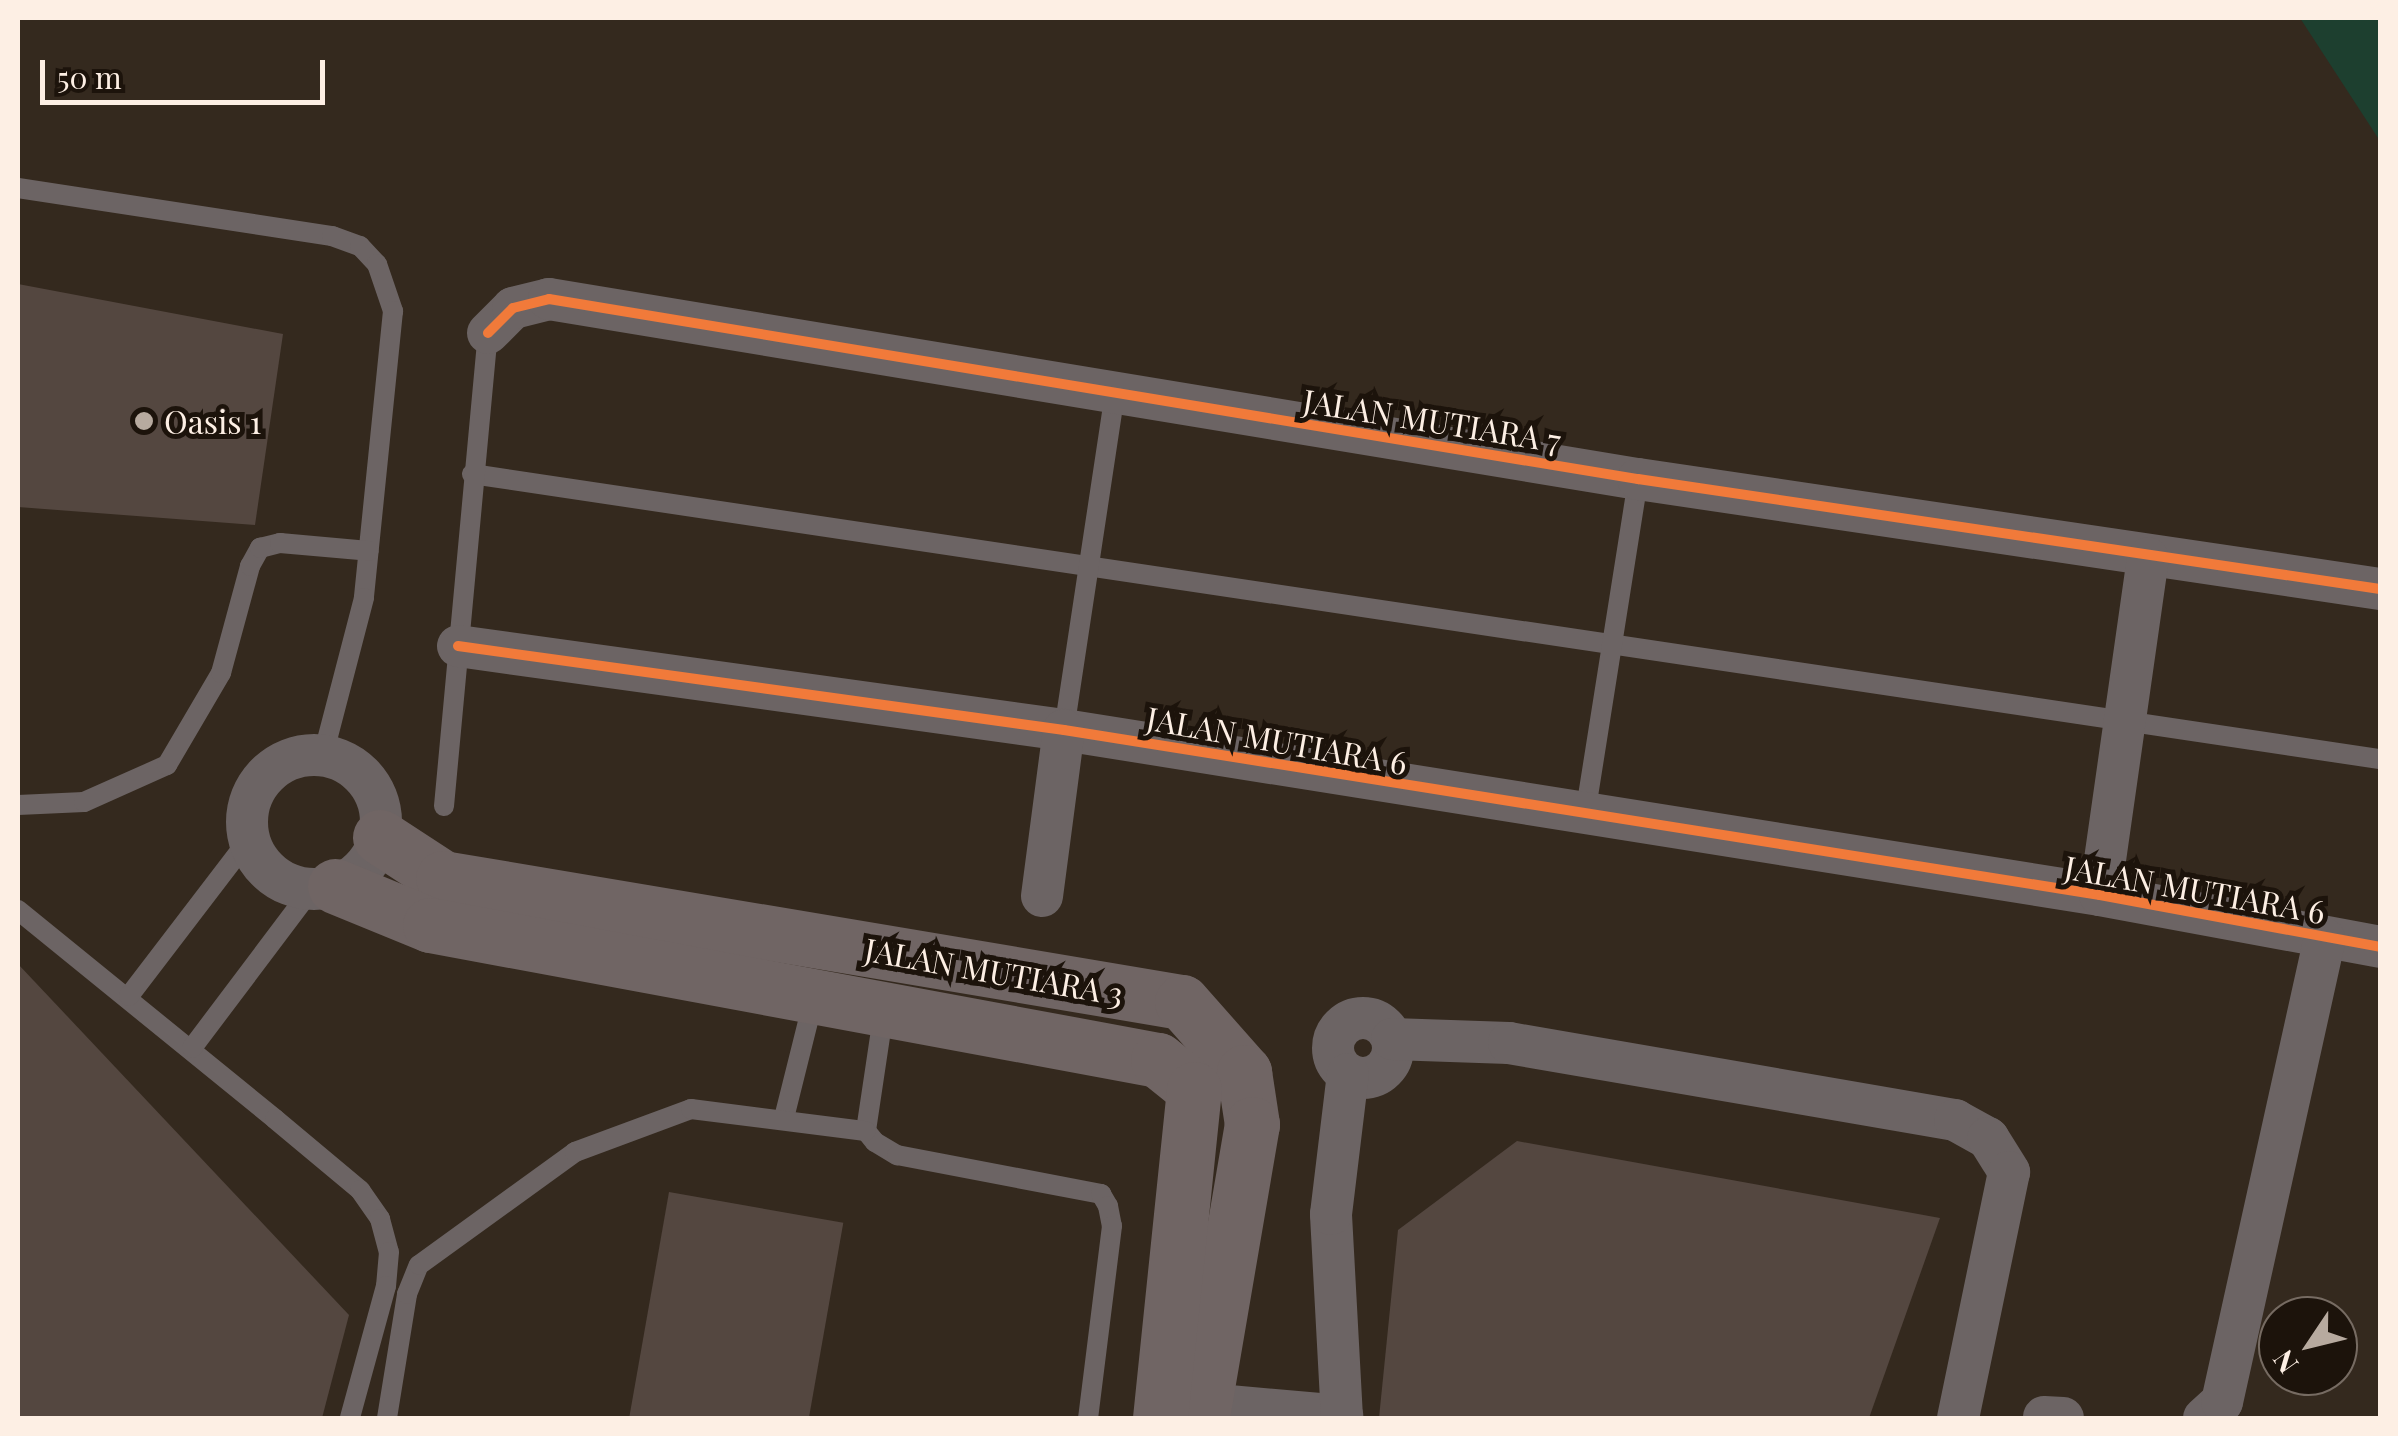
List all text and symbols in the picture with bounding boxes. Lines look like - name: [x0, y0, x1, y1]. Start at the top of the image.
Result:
- scale bar: [45, 40, 330, 102]
- text: 50 m: [57, 57, 122, 97]
- street label: JALAN MUTIARA 7: [1300, 381, 1564, 459]
- place label: Oasis 1: [164, 402, 261, 440]
- marker: Oasis 1: [133, 410, 155, 432]
- street label: JALAN MUTIARA 6: [1144, 698, 1410, 782]
- street label: JALAN MUTIARA 6: [2062, 847, 2328, 931]
- street label: JALAN MUTIARA 3: [862, 929, 1126, 1013]
- north arrow: [2258, 1296, 2358, 1396]
- text: N: [2264, 1343, 2306, 1381]

